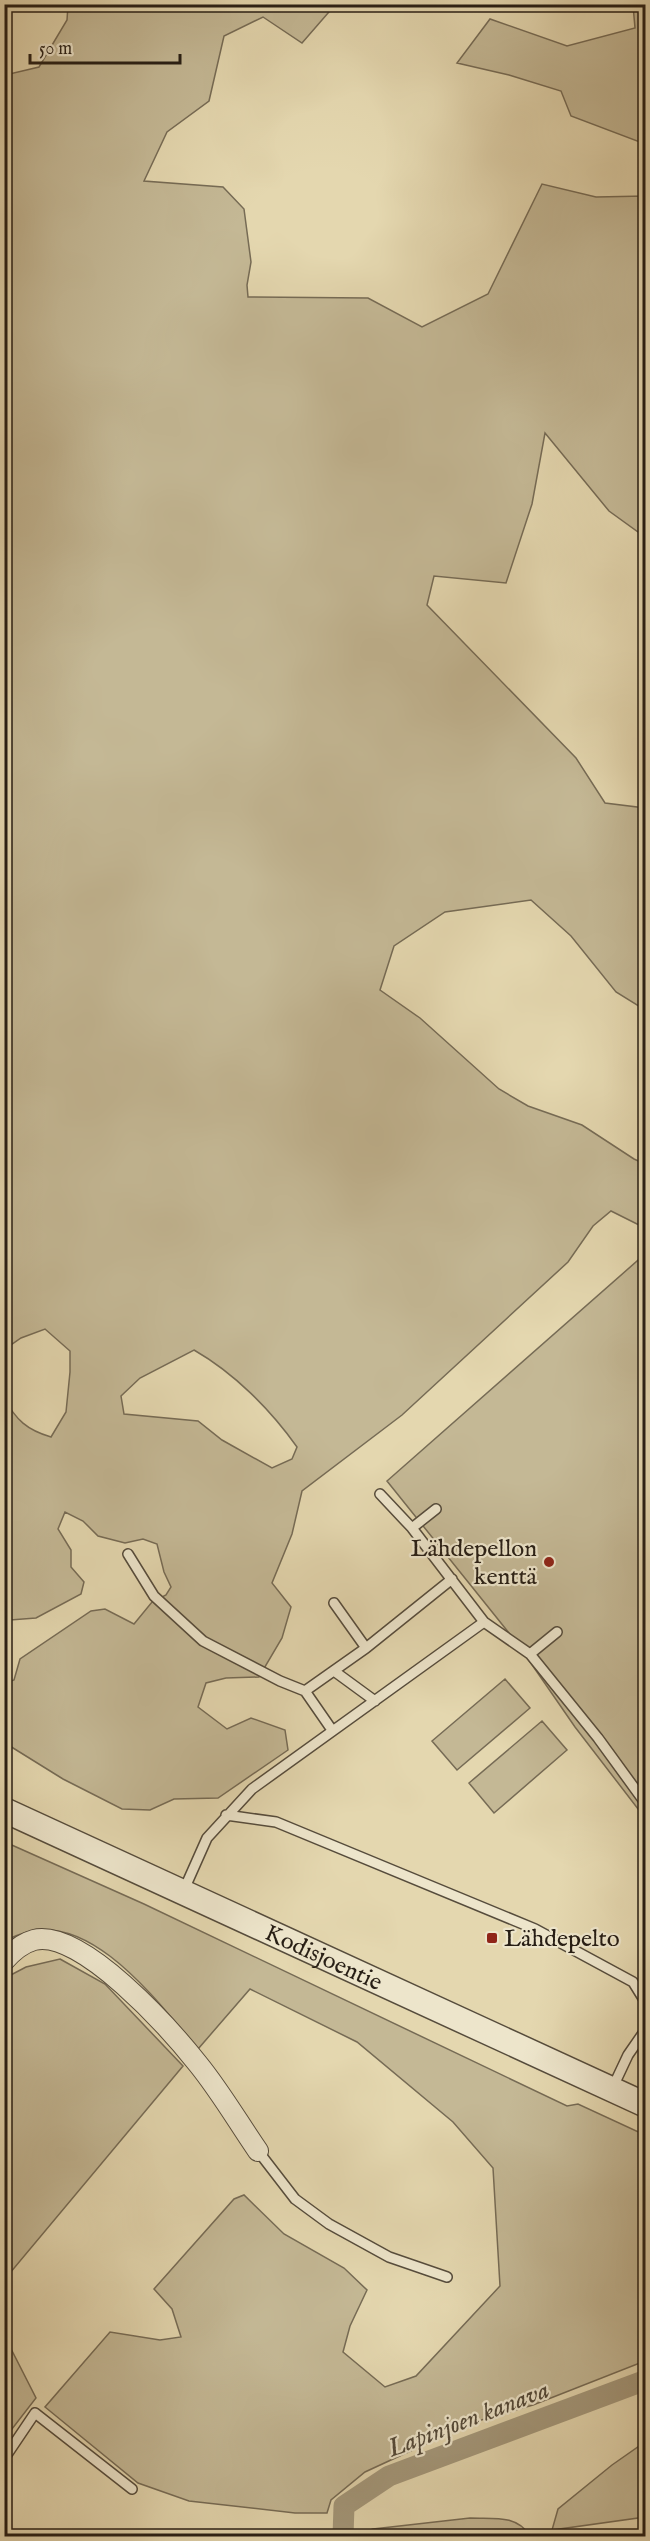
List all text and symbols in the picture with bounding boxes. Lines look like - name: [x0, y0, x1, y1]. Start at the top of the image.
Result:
- scale bar: [30, 27, 180, 65]
- text: 50 m: [39, 38, 72, 61]
- place label: Lähdepellon kenttä: [410, 1534, 538, 1593]
- marker: Lähdepellon kenttä: [542, 1555, 556, 1569]
- street label: Kodisjoentie: [260, 1918, 387, 1999]
- place label: Lähdepelto: [504, 1924, 620, 1955]
- marker: Lähdepelto: [485, 1931, 499, 1945]
- water label: Lapinjoen kanava: [382, 2373, 554, 2466]

